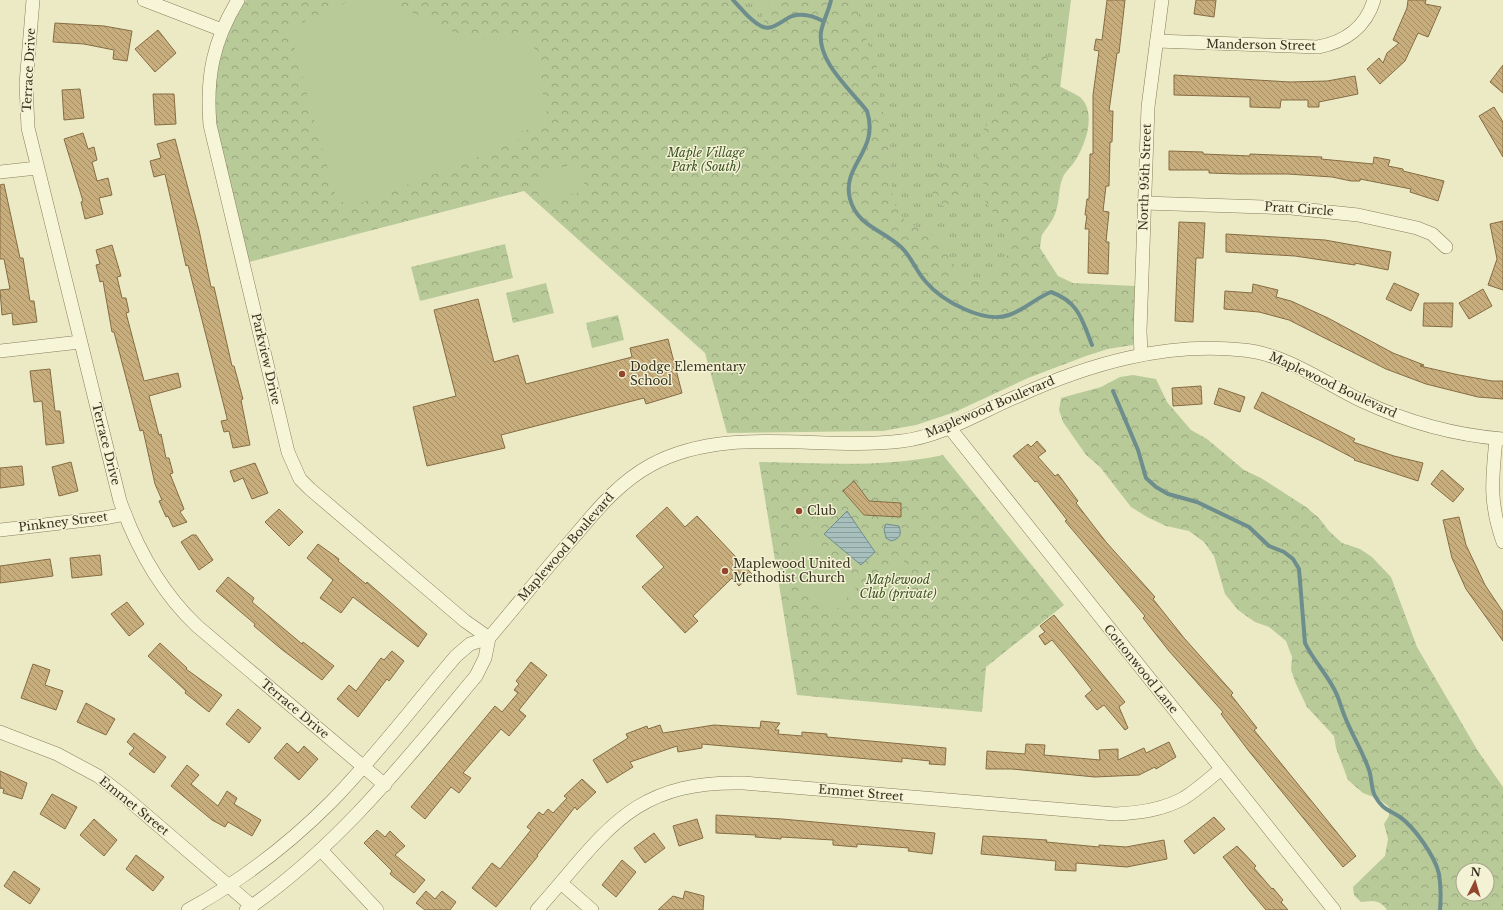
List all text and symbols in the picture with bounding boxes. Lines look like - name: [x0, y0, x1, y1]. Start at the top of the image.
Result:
- street label: Terrace Drive: [19, 27, 38, 112]
- street label: Manderson Street: [1206, 36, 1316, 53]
- street label: North 95th Street: [1135, 123, 1154, 231]
- park label: Maple Village Park (South): [666, 145, 745, 174]
- street label: Pratt Circle: [1264, 199, 1334, 218]
- street label: Parkview Drive: [249, 312, 284, 406]
- street label: Maplewood Boulevard: [1267, 348, 1399, 421]
- place label: Dodge Elementary School: [630, 359, 746, 388]
- marker: Dodge Elementary School: [617, 369, 627, 379]
- street label: Maplewood Boulevard: [923, 372, 1057, 441]
- street label: Terrace Drive: [89, 401, 124, 487]
- street label: Maplewood Boulevard: [514, 489, 617, 604]
- place label: Club: [807, 503, 837, 518]
- marker: Club: [794, 506, 804, 516]
- street label: Pinkney Street: [17, 509, 109, 534]
- place label: Maplewood United Methodist Church: [733, 556, 851, 585]
- marker: Maplewood United Methodist Church: [720, 566, 730, 576]
- park label: Maplewood Club (private): [859, 572, 937, 601]
- street label: Cottonwood Lane: [1101, 621, 1182, 716]
- street label: Terrace Drive: [258, 676, 333, 742]
- street label: Emmet Street: [96, 773, 173, 839]
- street label: Emmet Street: [818, 781, 905, 804]
- north arrow: [1455, 862, 1495, 902]
- text: N: [1470, 865, 1482, 880]

